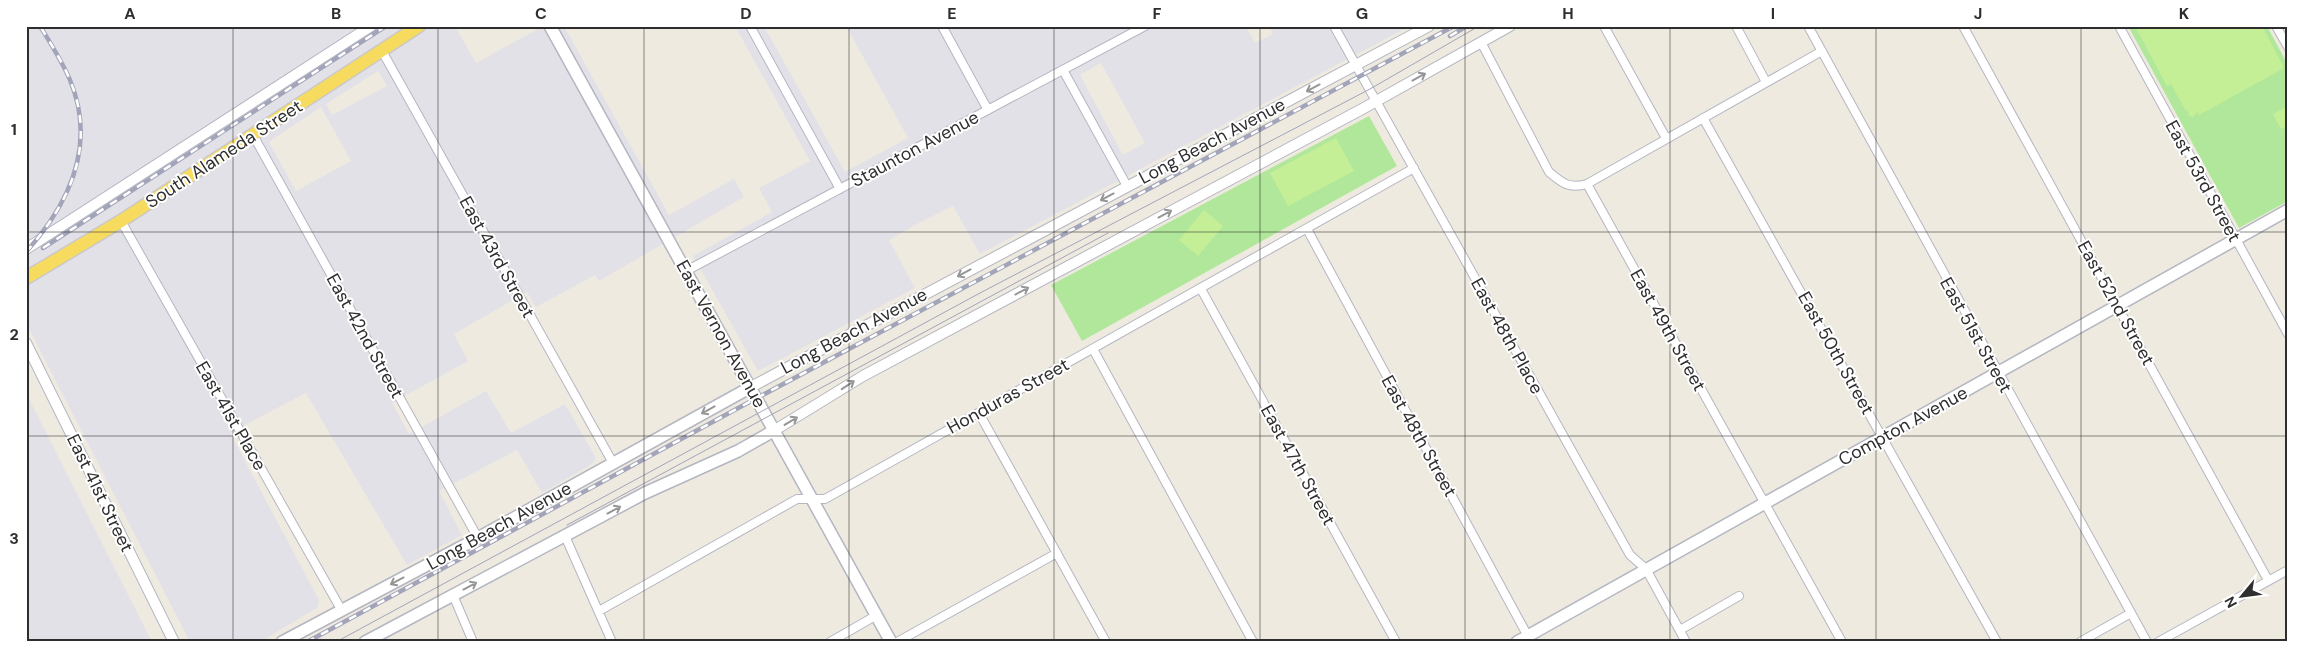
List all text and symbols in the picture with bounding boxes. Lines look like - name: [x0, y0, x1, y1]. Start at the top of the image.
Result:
- text: A: [124, 3, 136, 24]
- text: B: [331, 3, 341, 24]
- text: C: [535, 3, 547, 24]
- text: D: [740, 3, 752, 24]
- text: E: [947, 3, 957, 24]
- text: F: [1153, 3, 1162, 24]
- text: G: [1356, 3, 1368, 24]
- text: H: [1562, 3, 1574, 24]
- text: I: [1771, 3, 1775, 24]
- text: J: [1974, 3, 1982, 24]
- text: K: [2179, 3, 2190, 24]
- one-way arrow: [1411, 71, 1426, 81]
- one-way arrow: [1305, 83, 1320, 93]
- street label: Long Beach Avenue: [1135, 92, 1289, 190]
- street label: South Alameda Street: [141, 94, 307, 214]
- street label: Staunton Avenue: [847, 105, 983, 193]
- street label: East 53rd Street: [2160, 116, 2246, 246]
- text: 1: [11, 119, 17, 140]
- street label: East 43rd Street: [454, 192, 540, 322]
- one-way arrow: [1100, 193, 1115, 202]
- one-way arrow: [1157, 209, 1172, 218]
- street label: East 52nd Street: [2072, 236, 2160, 370]
- street label: East Vernon Avenue: [670, 256, 772, 412]
- street label: East 49th Street: [1625, 265, 1711, 395]
- one-way arrow: [956, 268, 971, 278]
- street label: East 42nd Street: [321, 269, 409, 403]
- street label: East 51st Street: [1934, 273, 2018, 397]
- street label: East 48th Place: [1465, 274, 1549, 398]
- street label: Long Beach Avenue: [777, 282, 931, 380]
- one-way arrow: [1014, 286, 1029, 296]
- street label: East 50th Street: [1792, 287, 1880, 419]
- text: 2: [9, 324, 19, 345]
- street label: Honduras Street: [943, 352, 1073, 440]
- street label: East 41st Place: [190, 357, 272, 475]
- street label: East 48th Street: [1376, 371, 1462, 501]
- one-way arrow: [841, 380, 855, 390]
- street label: Compton Avenue: [1834, 381, 1972, 471]
- street label: East 47th Street: [1255, 400, 1341, 530]
- one-way arrow: [701, 405, 716, 415]
- one-way arrow: [784, 416, 798, 426]
- street label: East 41st Street: [61, 430, 139, 556]
- street label: Long Beach Avenue: [422, 476, 576, 576]
- one-way arrow: [606, 505, 621, 515]
- text: 3: [9, 528, 19, 549]
- north arrow: [2216, 570, 2266, 620]
- one-way arrow: [390, 577, 405, 586]
- one-way arrow: [462, 581, 477, 590]
- text: N: [2220, 593, 2241, 611]

